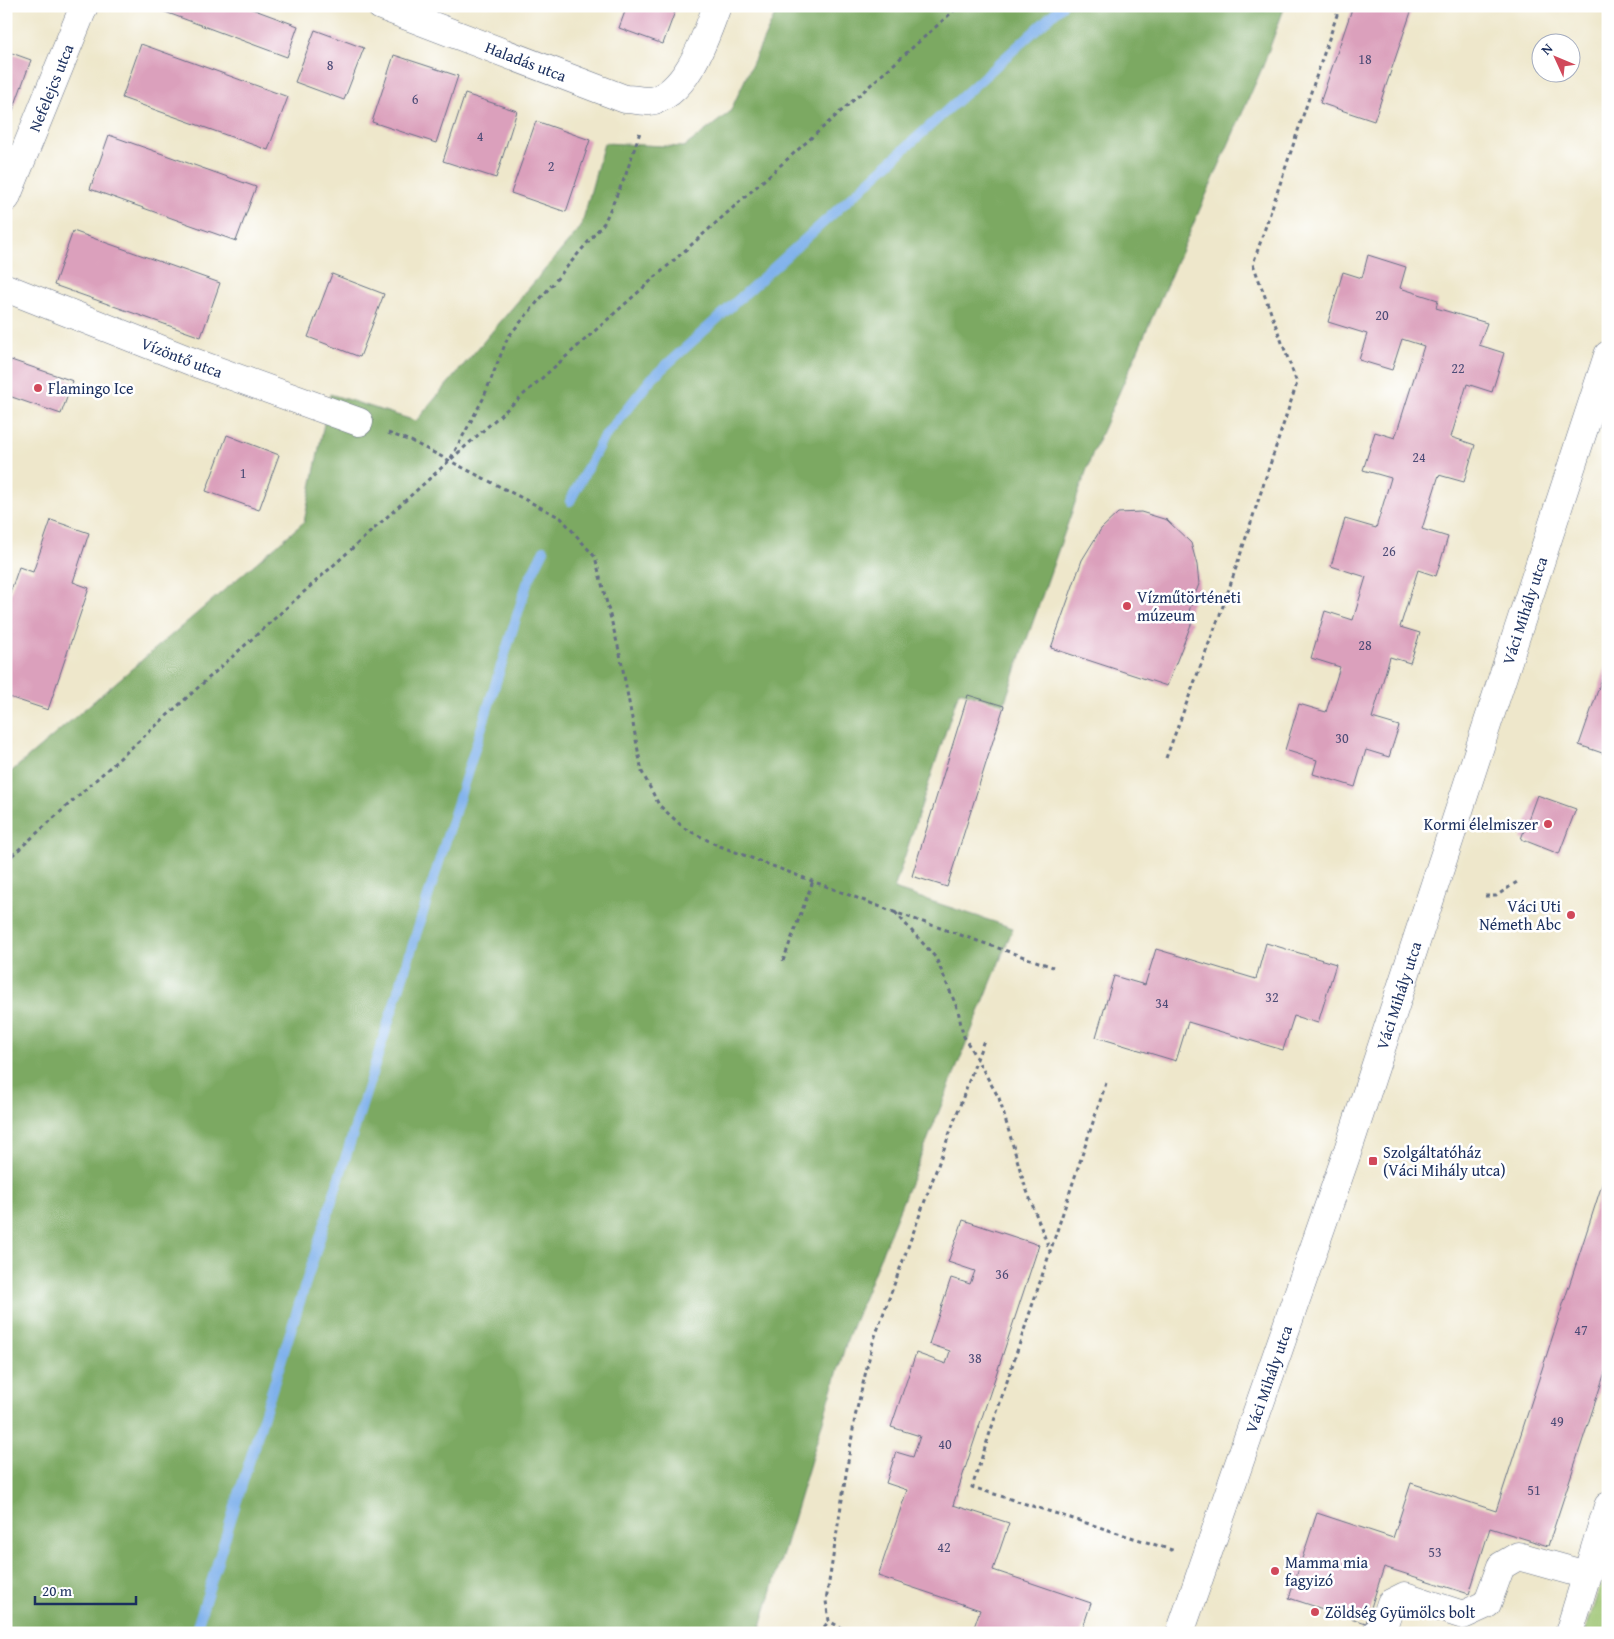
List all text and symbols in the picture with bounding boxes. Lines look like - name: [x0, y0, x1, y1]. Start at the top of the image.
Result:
- north arrow: [1532, 32, 1582, 82]
- street label: Haladás utca: [482, 35, 570, 88]
- text: N: [1536, 38, 1558, 59]
- street label: Nefelejcs utca: [22, 40, 80, 135]
- house number: 18: [1358, 49, 1372, 69]
- house number: 8: [327, 55, 334, 75]
- house number: 6: [412, 89, 419, 109]
- house number: 4: [477, 126, 484, 146]
- house number: 2: [548, 156, 554, 176]
- house number: 20: [1375, 305, 1389, 325]
- street label: Vízöntő utca: [138, 331, 226, 384]
- house number: 22: [1451, 358, 1465, 378]
- place label: Flamingo Ice: [48, 376, 134, 400]
- marker: Flamingo Ice: [32, 382, 44, 394]
- house number: 24: [1412, 447, 1426, 467]
- house number: 1: [240, 463, 246, 483]
- house number: 26: [1382, 541, 1396, 561]
- street label: Váci Mihály utca: [1496, 553, 1553, 668]
- place label: Vízműtörténeti múzeum: [1137, 585, 1241, 627]
- marker: Vízműtörténeti múzeum: [1121, 600, 1133, 612]
- house number: 28: [1358, 635, 1372, 655]
- house number: 30: [1335, 728, 1349, 748]
- place label: Kormi élelmiszer: [1424, 812, 1538, 836]
- marker: Kormi élelmiszer: [1542, 818, 1554, 830]
- place label: Váci Uti Németh Abc: [1479, 894, 1562, 936]
- marker: Váci Uti Németh Abc: [1565, 909, 1577, 921]
- street label: Váci Mihály utca: [1370, 938, 1428, 1053]
- house number: 32: [1265, 987, 1279, 1007]
- house number: 34: [1155, 993, 1169, 1013]
- place label: Szolgáltatóház (Váci Mihály utca): [1383, 1140, 1506, 1182]
- marker: Szolgáltatóház (Váci Mihály utca): [1367, 1155, 1379, 1167]
- house number: 36: [995, 1264, 1009, 1284]
- house number: 47: [1574, 1320, 1588, 1340]
- street label: Váci Mihály utca: [1239, 1322, 1298, 1436]
- house number: 38: [968, 1348, 982, 1368]
- house number: 49: [1550, 1411, 1564, 1431]
- house number: 40: [938, 1434, 952, 1454]
- house number: 51: [1527, 1480, 1541, 1500]
- house number: 42: [937, 1537, 951, 1557]
- house number: 53: [1428, 1542, 1442, 1562]
- place label: Mamma mia fagyizó: [1285, 1550, 1368, 1592]
- marker: Mamma mia fagyizó: [1269, 1565, 1281, 1577]
- scale bar: [35, 1574, 136, 1606]
- text: 20 m: [42, 1580, 73, 1601]
- place label: Zöldség Gyümölcs bolt: [1325, 1600, 1476, 1624]
- marker: Zöldség Gyümölcs bolt: [1309, 1606, 1321, 1618]

